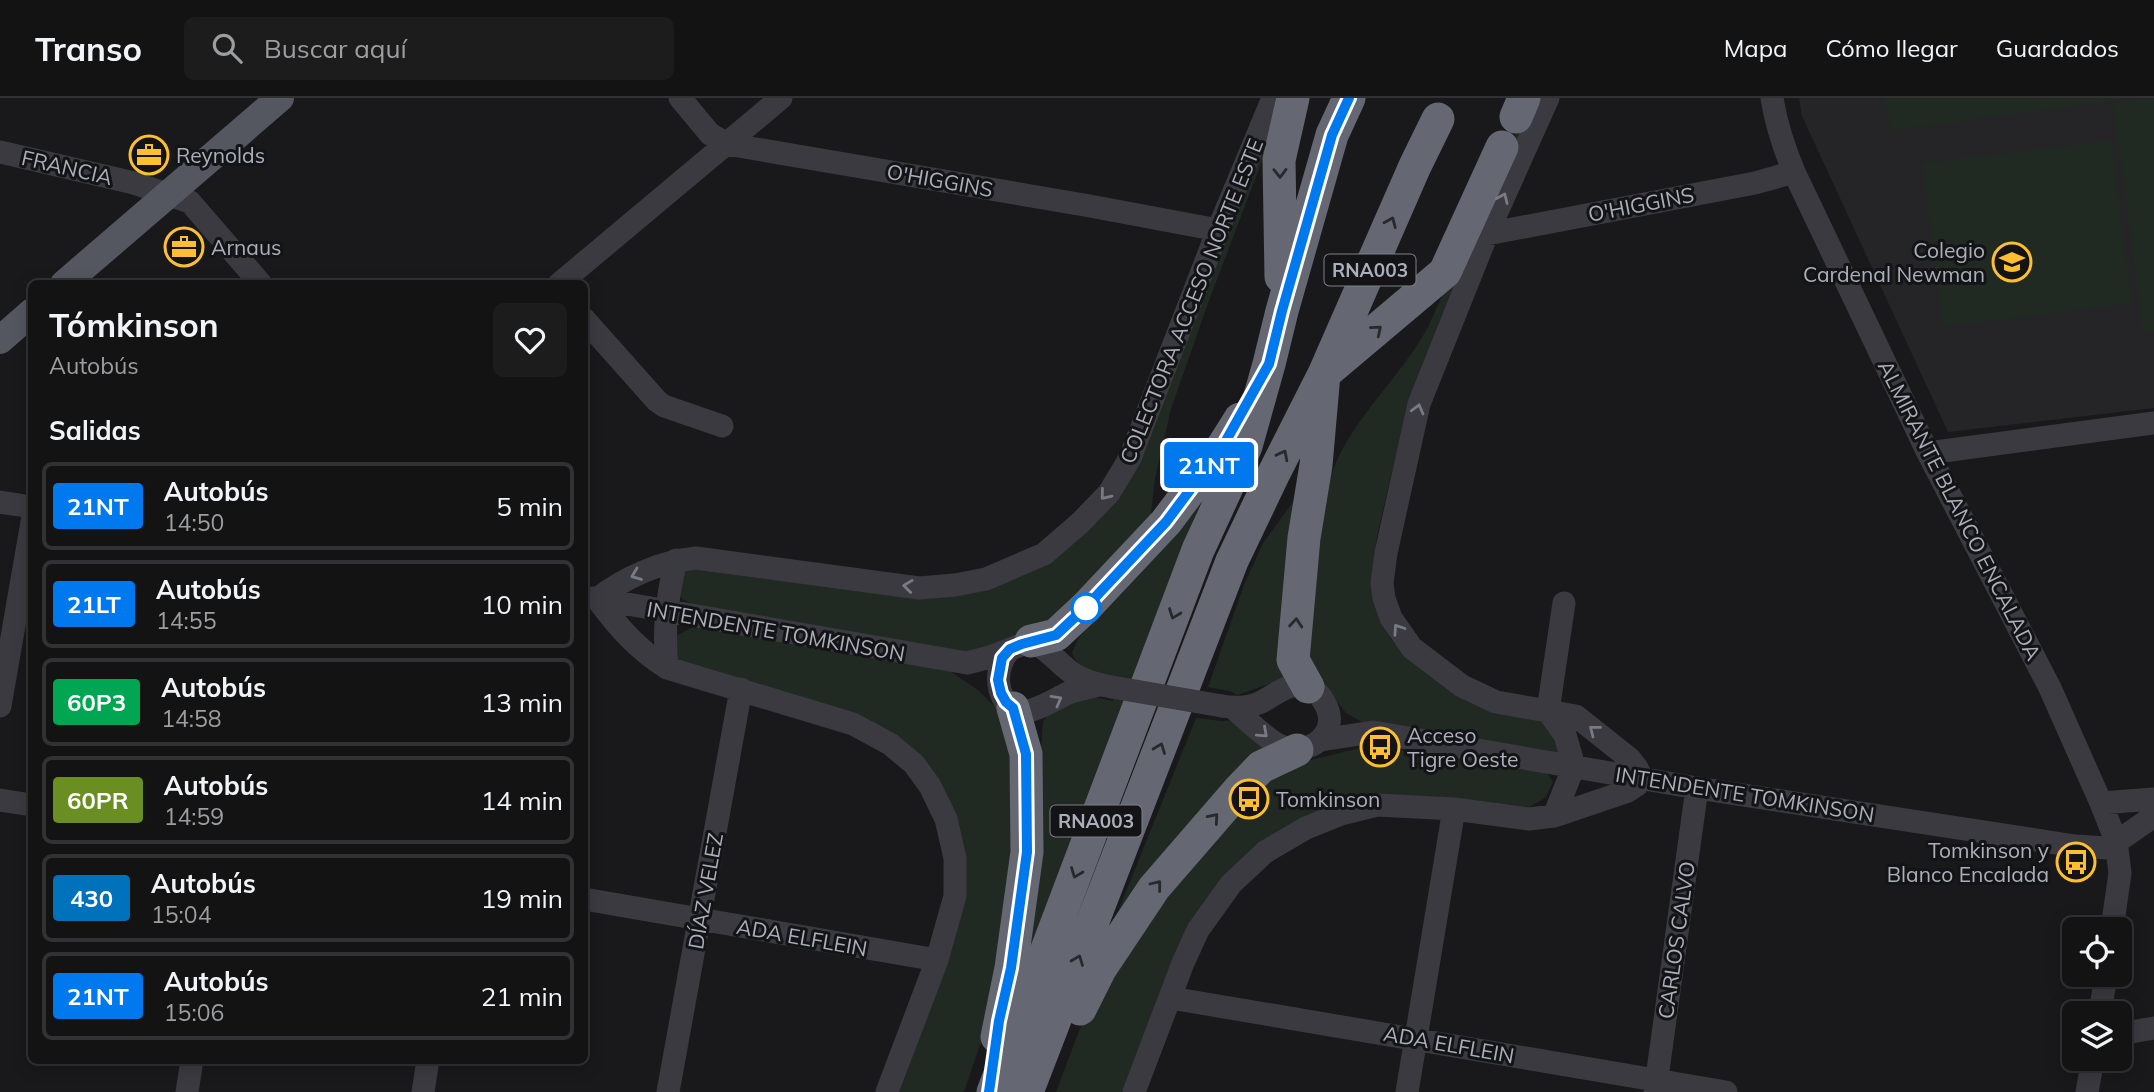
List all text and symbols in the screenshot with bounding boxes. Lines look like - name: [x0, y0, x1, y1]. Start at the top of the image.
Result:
- search box: [184, 17, 674, 80]
- text: Transo: [35, 28, 142, 69]
- icon: search: [208, 29, 246, 67]
- text: Buscar aquí: [264, 32, 407, 65]
- text: Mapa: [1724, 33, 1787, 63]
- text: Cómo llegar: [1825, 33, 1958, 63]
- text: Guardados: [1996, 33, 2119, 63]
- office icon: Reynolds: [128, 134, 170, 176]
- street label: COLECTORA ACCESO NORTE ESTE: [1114, 135, 1268, 467]
- place label: Reynolds: [176, 142, 265, 168]
- street label: FRANCIA: [19, 144, 116, 190]
- street label: O'HIGGINS: [885, 158, 995, 202]
- one-way arrow: [1272, 167, 1287, 178]
- street label: O'HIGGINS: [1586, 181, 1696, 227]
- one-way arrow: [1495, 193, 1509, 205]
- one-way arrow: [1383, 217, 1397, 229]
- office icon: Arnaus: [163, 226, 205, 268]
- place label: Arnaus: [211, 234, 282, 260]
- place label: Colegio Cardenal Newman: [1803, 237, 1985, 287]
- school or university icon: Colegio Cardenal Newman: [1991, 241, 2033, 283]
- road number: RNA003: [1324, 254, 1416, 286]
- button: heart: [493, 303, 567, 377]
- text: Tómkinson: [49, 304, 219, 345]
- one-way arrow: [1368, 326, 1381, 338]
- text: Autobús: [49, 351, 139, 380]
- street label: ALMIRANTE BLANCO ENCALADA: [1873, 356, 2047, 665]
- one-way arrow: [1410, 403, 1425, 415]
- text: Salidas: [49, 414, 141, 447]
- line badge: 21NT: [1160, 442, 1258, 488]
- text: 21NT: [1178, 450, 1240, 480]
- one-way arrow: [1274, 450, 1288, 463]
- text: Autobús: [164, 475, 269, 508]
- one-way arrow: [1101, 488, 1114, 500]
- text: 5 min: [496, 490, 563, 523]
- text: 21NT: [67, 491, 129, 521]
- text: 14:50: [164, 508, 224, 537]
- one-way arrow: [630, 567, 642, 581]
- text: Autobús: [156, 573, 261, 606]
- one-way arrow: [902, 579, 913, 594]
- text: 10 min: [481, 588, 563, 621]
- text: 21LT: [67, 589, 121, 619]
- unlabelled marker: [1071, 593, 1101, 623]
- street label: INTENDENTE TOMKINSON: [645, 595, 907, 667]
- text: 14:55: [156, 606, 216, 635]
- one-way arrow: [1168, 608, 1182, 620]
- one-way arrow: [1288, 618, 1303, 629]
- one-way arrow: [1394, 624, 1407, 637]
- text: Autobús: [161, 671, 266, 704]
- text: 13 min: [481, 686, 563, 719]
- text: 60P3: [67, 687, 126, 717]
- one-way arrow: [1049, 695, 1062, 708]
- text: 14:58: [161, 704, 222, 733]
- place label: Acceso Tigre Oeste: [1407, 722, 1518, 772]
- one-way arrow: [1255, 725, 1268, 737]
- bus stop icon: Acceso Tigre Oeste: [1359, 726, 1401, 768]
- one-way arrow: [1589, 726, 1602, 738]
- one-way arrow: [1152, 742, 1166, 754]
- street label: INTENDENTE TOMKINSON: [1614, 761, 1876, 827]
- text: Autobús: [164, 769, 268, 802]
- bus stop icon: Tomkinson: [1228, 778, 1270, 820]
- text: 14 min: [481, 784, 563, 817]
- text: 60PR: [67, 785, 129, 815]
- place label: Tomkinson: [1276, 786, 1380, 812]
- text: 14:59: [164, 802, 224, 831]
- road number: RNA003: [1050, 806, 1142, 836]
- one-way arrow: [1206, 813, 1218, 826]
- street label: DÍAZ VELEZ: [682, 831, 728, 951]
- place label: Tomkinson y Blanco Encalada: [1887, 837, 2049, 887]
- bus stop icon: Tomkinson y Blanco Encalada: [2055, 841, 2097, 883]
- street label: CARLOS CALVO: [1652, 860, 1700, 1020]
- one-way arrow: [1070, 866, 1084, 878]
- text: Autobús: [151, 867, 256, 900]
- one-way arrow: [1148, 880, 1161, 893]
- text: 19 min: [481, 882, 563, 915]
- text: 430: [70, 883, 113, 913]
- text: 15:04: [151, 900, 211, 929]
- street label: ADA ELFLEIN: [735, 913, 869, 961]
- map controls: [2062, 917, 2132, 1071]
- button: locate: [2062, 917, 2132, 987]
- one-way arrow: [1070, 954, 1084, 966]
- text: Autobús: [164, 965, 269, 998]
- text: 21 min: [481, 980, 563, 1013]
- text: 21NT: [67, 981, 129, 1011]
- text: 15:06: [164, 998, 224, 1027]
- button: layers: [2062, 1001, 2132, 1071]
- street label: ADA ELFLEIN: [1382, 1020, 1516, 1068]

